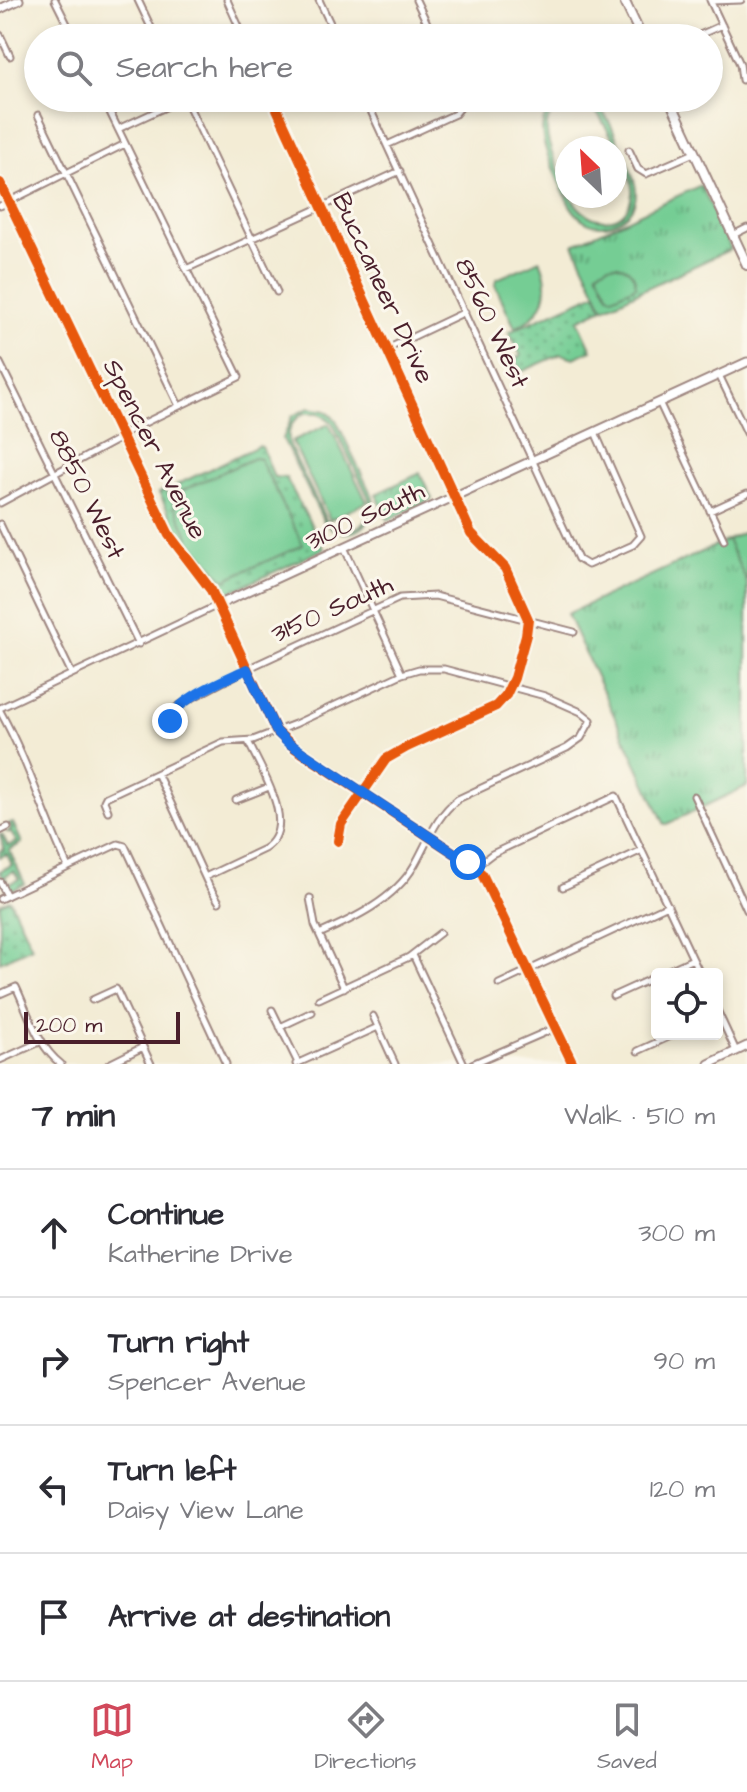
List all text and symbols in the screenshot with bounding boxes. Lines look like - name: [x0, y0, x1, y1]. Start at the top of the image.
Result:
- search box: [24, 24, 723, 112]
- icon: search: [52, 46, 96, 90]
- text: Search here: [116, 47, 293, 89]
- north arrow: [555, 136, 627, 208]
- street label: Buccaneer Drive: [323, 187, 443, 389]
- street label: 8560 West: [446, 252, 538, 395]
- street label: Spencer Avenue: [94, 353, 216, 545]
- street label: 8850 West: [40, 423, 134, 566]
- street label: 3100 South: [300, 473, 431, 559]
- street label: 3150 South: [265, 566, 399, 652]
- route end: [152, 703, 188, 739]
- route start: [450, 844, 486, 880]
- map controls: [651, 968, 723, 1040]
- button: locate: [651, 968, 723, 1040]
- scale bar: [24, 1008, 180, 1044]
- text: 200 m: [36, 1010, 102, 1041]
- text: 7 min: [32, 1092, 115, 1140]
- text: Walk · 510 m: [564, 1098, 715, 1134]
- text: Continue: [108, 1194, 224, 1236]
- icon: ahead: [32, 1211, 76, 1255]
- text: 300 m: [638, 1215, 715, 1251]
- text: Katherine Drive: [108, 1236, 293, 1272]
- text: Turn right: [108, 1322, 249, 1364]
- icon: right: [32, 1339, 76, 1383]
- text: 90 m: [653, 1343, 715, 1379]
- text: Spencer Avenue: [108, 1364, 306, 1400]
- text: Turn left: [108, 1450, 236, 1492]
- icon: left: [32, 1467, 76, 1511]
- text: 120 m: [650, 1471, 715, 1507]
- text: Daisy View Lane: [108, 1492, 304, 1528]
- icon: arrive: [32, 1595, 76, 1639]
- text: Arrive at destination: [108, 1596, 390, 1638]
- tab: Map: [90, 1698, 134, 1777]
- tab: Directions: [314, 1698, 417, 1777]
- tab: Saved: [597, 1698, 657, 1777]

